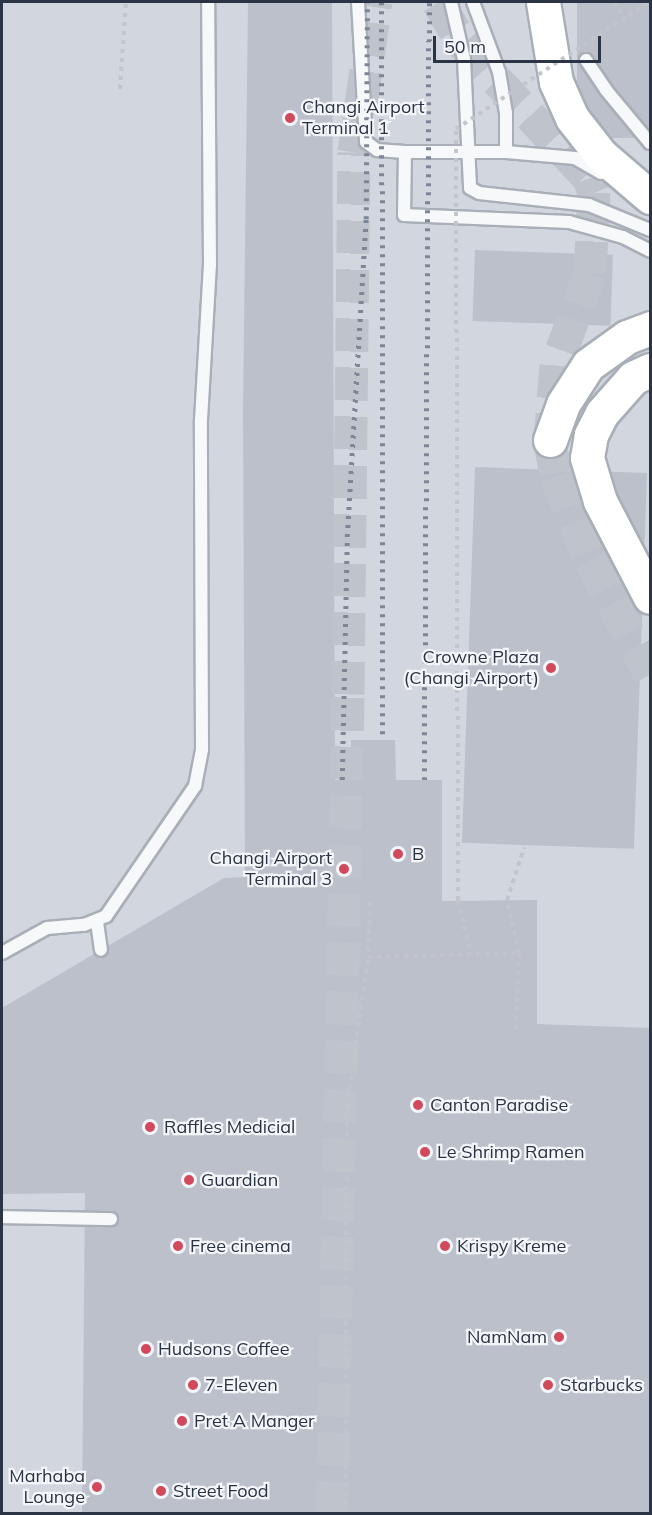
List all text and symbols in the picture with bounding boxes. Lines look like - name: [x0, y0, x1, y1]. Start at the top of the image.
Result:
- scale bar: [436, 24, 604, 62]
- text: 50 m: [444, 35, 486, 58]
- place label: Changi Airport Terminal 1: [302, 97, 424, 140]
- marker: Changi Airport Terminal 1: [283, 111, 297, 125]
- place label: Crowne Plaza (Changi Airport): [404, 647, 539, 690]
- marker: Crowne Plaza (Changi Airport): [544, 661, 558, 675]
- place label: B: [412, 843, 424, 865]
- marker: B: [389, 845, 407, 863]
- place label: Changi Airport Terminal 3: [210, 848, 332, 890]
- marker: Changi Airport Terminal 3: [337, 862, 351, 876]
- place label: Canton Paradise: [430, 1094, 568, 1116]
- marker: Canton Paradise: [411, 1098, 425, 1112]
- place label: Raffles Medicial: [164, 1116, 295, 1138]
- marker: Raffles Medicial: [141, 1118, 159, 1136]
- place label: Le Shrimp Ramen: [437, 1141, 584, 1163]
- marker: Le Shrimp Ramen: [418, 1145, 432, 1159]
- place label: Guardian: [201, 1169, 278, 1191]
- marker: Guardian: [182, 1173, 196, 1187]
- place label: Free cinema: [190, 1235, 291, 1257]
- place label: Krispy Kreme: [457, 1235, 566, 1257]
- marker: Free cinema: [171, 1239, 185, 1253]
- marker: Krispy Kreme: [438, 1239, 452, 1253]
- place label: NamNam: [467, 1326, 547, 1348]
- marker: NamNam: [552, 1330, 566, 1344]
- place label: Hudsons Coffee: [158, 1338, 289, 1360]
- marker: Hudsons Coffee: [139, 1342, 153, 1356]
- place label: 7-Eleven: [205, 1374, 278, 1396]
- place label: Starbucks: [560, 1374, 643, 1396]
- marker: 7-Eleven: [186, 1378, 200, 1392]
- marker: Starbucks: [541, 1378, 555, 1392]
- place label: Pret A Manger: [194, 1410, 315, 1432]
- marker: Pret A Manger: [175, 1414, 189, 1428]
- place label: Marhaba Lounge: [9, 1466, 85, 1508]
- marker: Marhaba Lounge: [90, 1480, 104, 1494]
- place label: Street Food: [173, 1480, 269, 1502]
- marker: Street Food: [154, 1484, 168, 1498]

